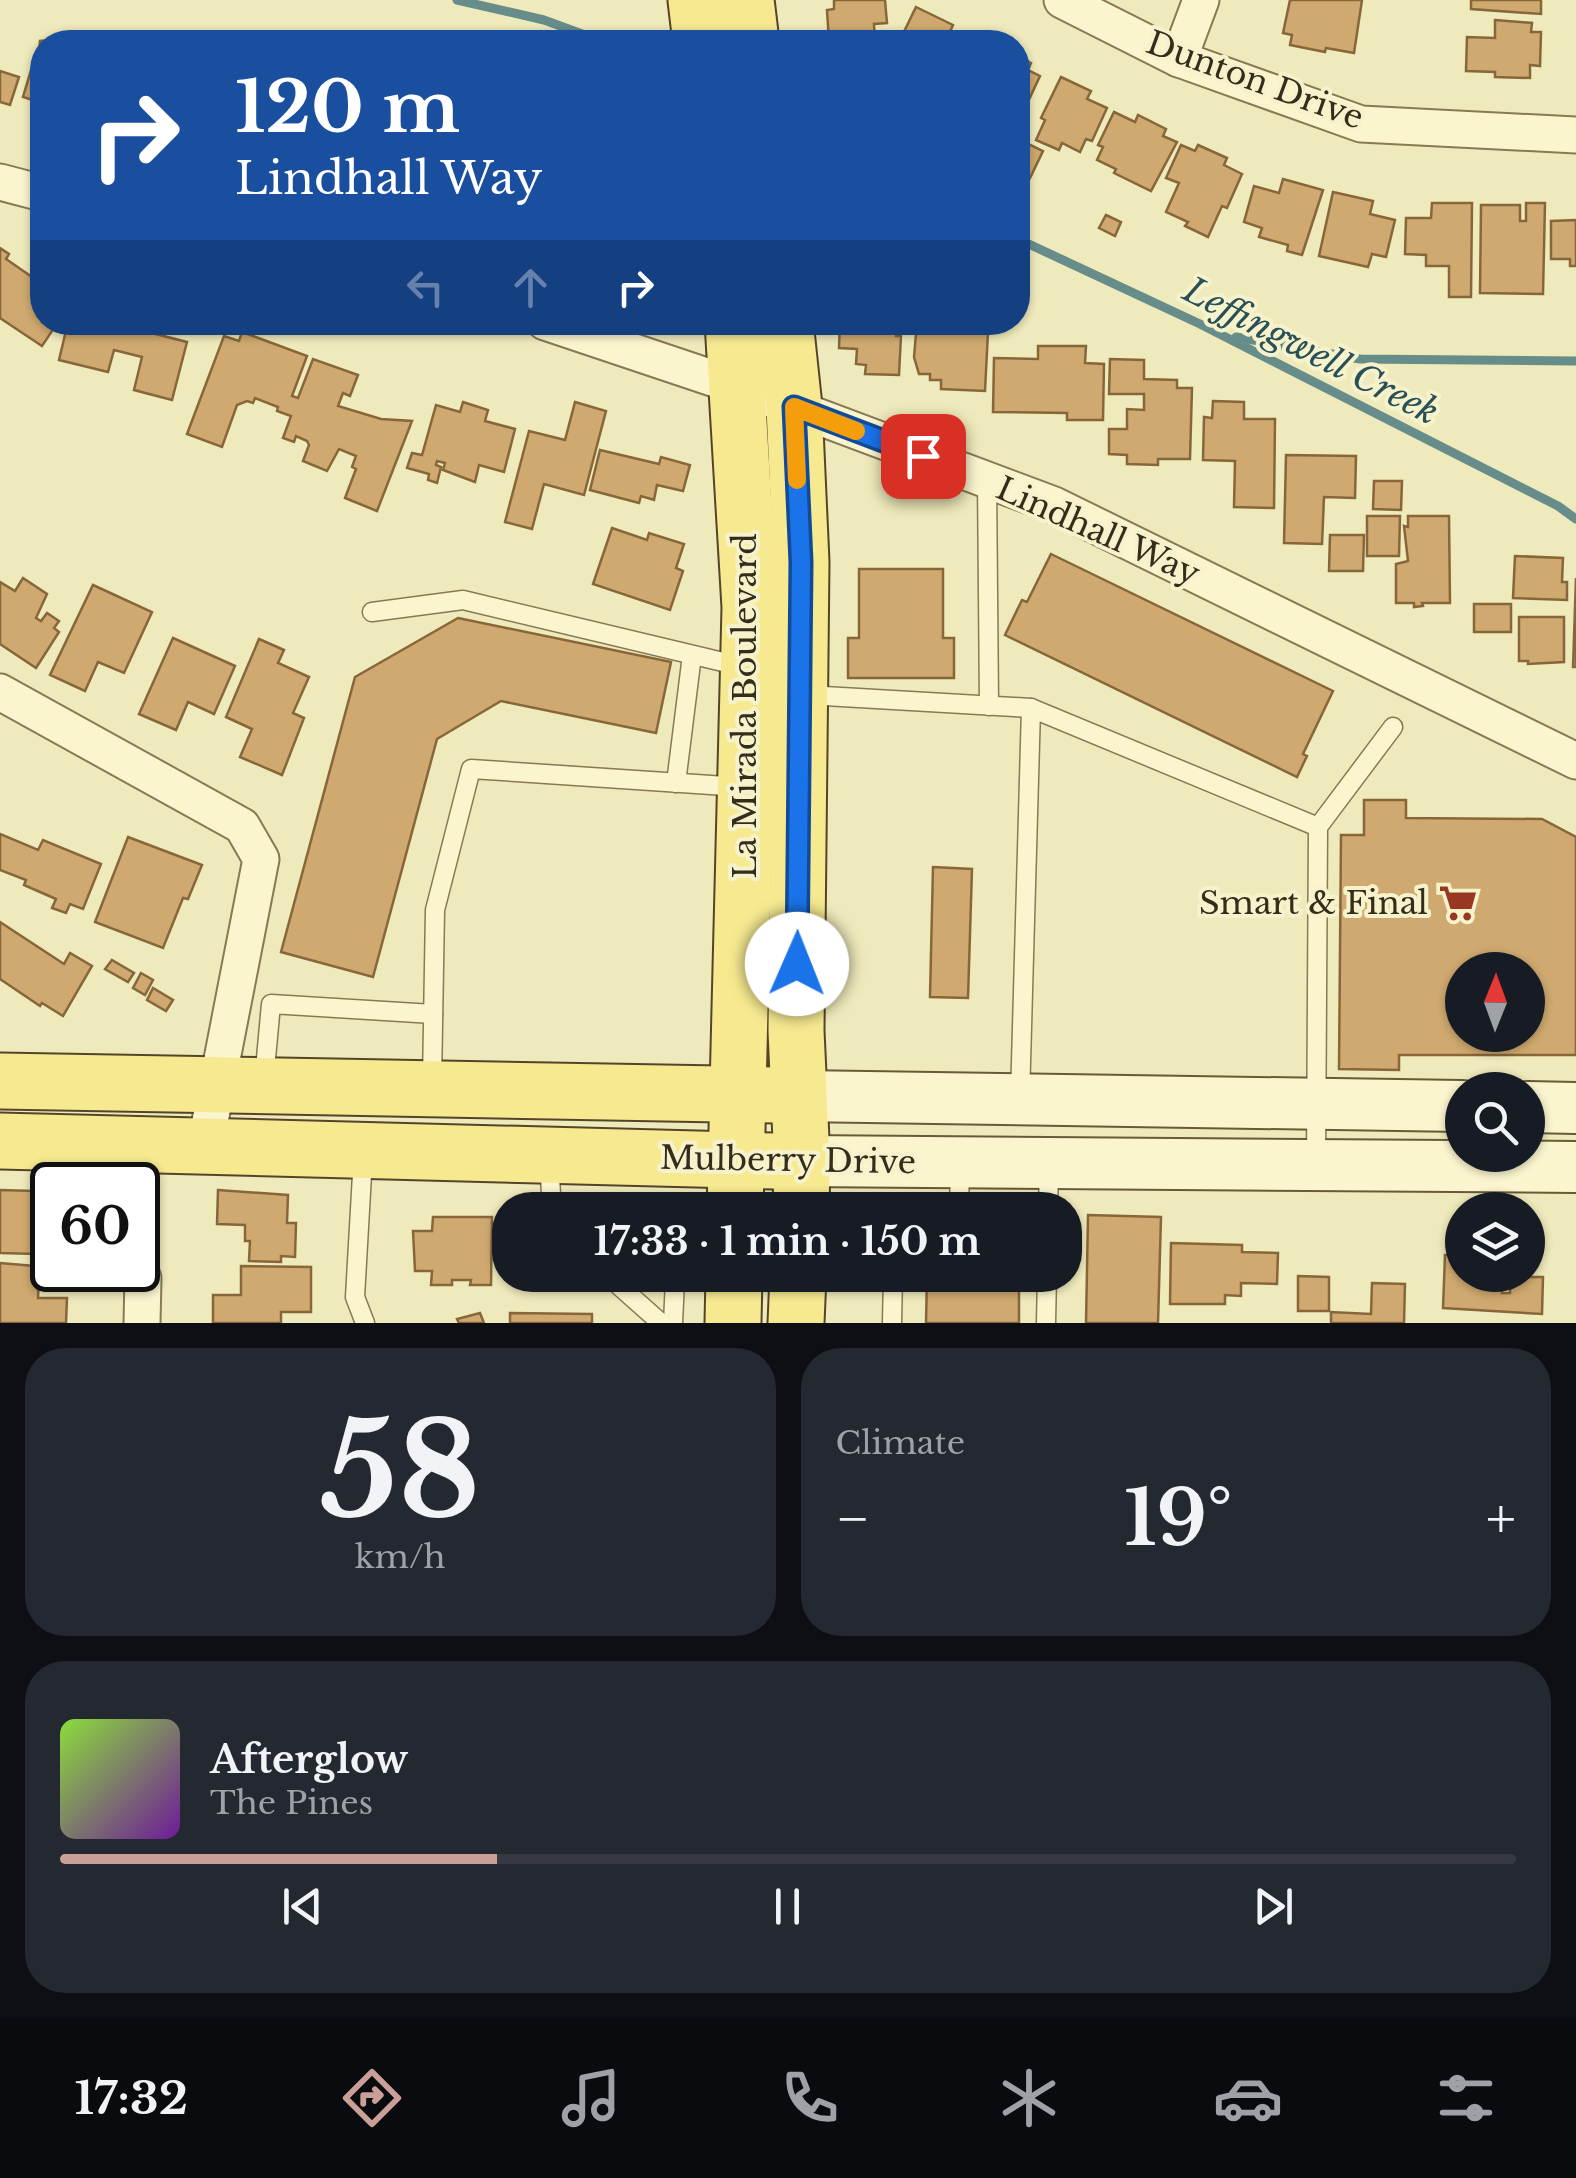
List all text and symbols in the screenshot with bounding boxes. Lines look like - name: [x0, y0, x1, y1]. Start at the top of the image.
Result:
- street label: Dunton Drive: [1141, 22, 1369, 138]
- text: 120 m: [235, 64, 460, 151]
- icon: right: [70, 70, 200, 200]
- text: Lindhall Way: [235, 150, 542, 206]
- icon: left: [398, 260, 453, 315]
- icon: ahead: [503, 260, 558, 315]
- icon: right: [608, 260, 663, 315]
- water label: Leffingwell Creek: [1176, 267, 1446, 433]
- pin: [881, 414, 966, 499]
- icon: arrive: [896, 429, 951, 484]
- street label: Lindhall Way: [990, 468, 1206, 594]
- street label: La Mirada Boulevard: [725, 533, 765, 879]
- supermarket icon: Smart & Final: [1437, 882, 1479, 924]
- place label: Smart & Final: [1199, 883, 1428, 923]
- position arrow: [745, 912, 849, 1016]
- north arrow: [1445, 952, 1545, 1052]
- map controls: [1445, 952, 1545, 1292]
- button: search: [1445, 1072, 1545, 1172]
- street label: Mulberry Drive: [660, 1138, 916, 1182]
- speed limit sign: 60: [30, 1162, 160, 1292]
- button: layers: [1445, 1192, 1545, 1292]
- text: 17:33 · 1 min · 150 m: [593, 1218, 981, 1265]
- text: 58: [320, 1391, 480, 1552]
- text: Climate: [836, 1423, 965, 1463]
- text: 19°: [1124, 1472, 1232, 1565]
- text: −: [836, 1485, 870, 1553]
- text: +: [1486, 1485, 1516, 1553]
- text: km/h: [355, 1537, 446, 1577]
- text: Afterglow: [210, 1736, 408, 1783]
- text: The Pines: [210, 1783, 373, 1823]
- icon: previous: [275, 1879, 330, 1934]
- icon: pause: [760, 1879, 815, 1934]
- icon: next: [1246, 1879, 1301, 1934]
- icon: directions: [337, 2063, 407, 2133]
- icon: music: [556, 2063, 626, 2133]
- icon: phone: [775, 2063, 845, 2133]
- icon: climate: [994, 2063, 1064, 2133]
- icon: car: [1213, 2063, 1283, 2133]
- icon: filters: [1431, 2063, 1501, 2133]
- text: 17:32: [74, 2070, 188, 2126]

